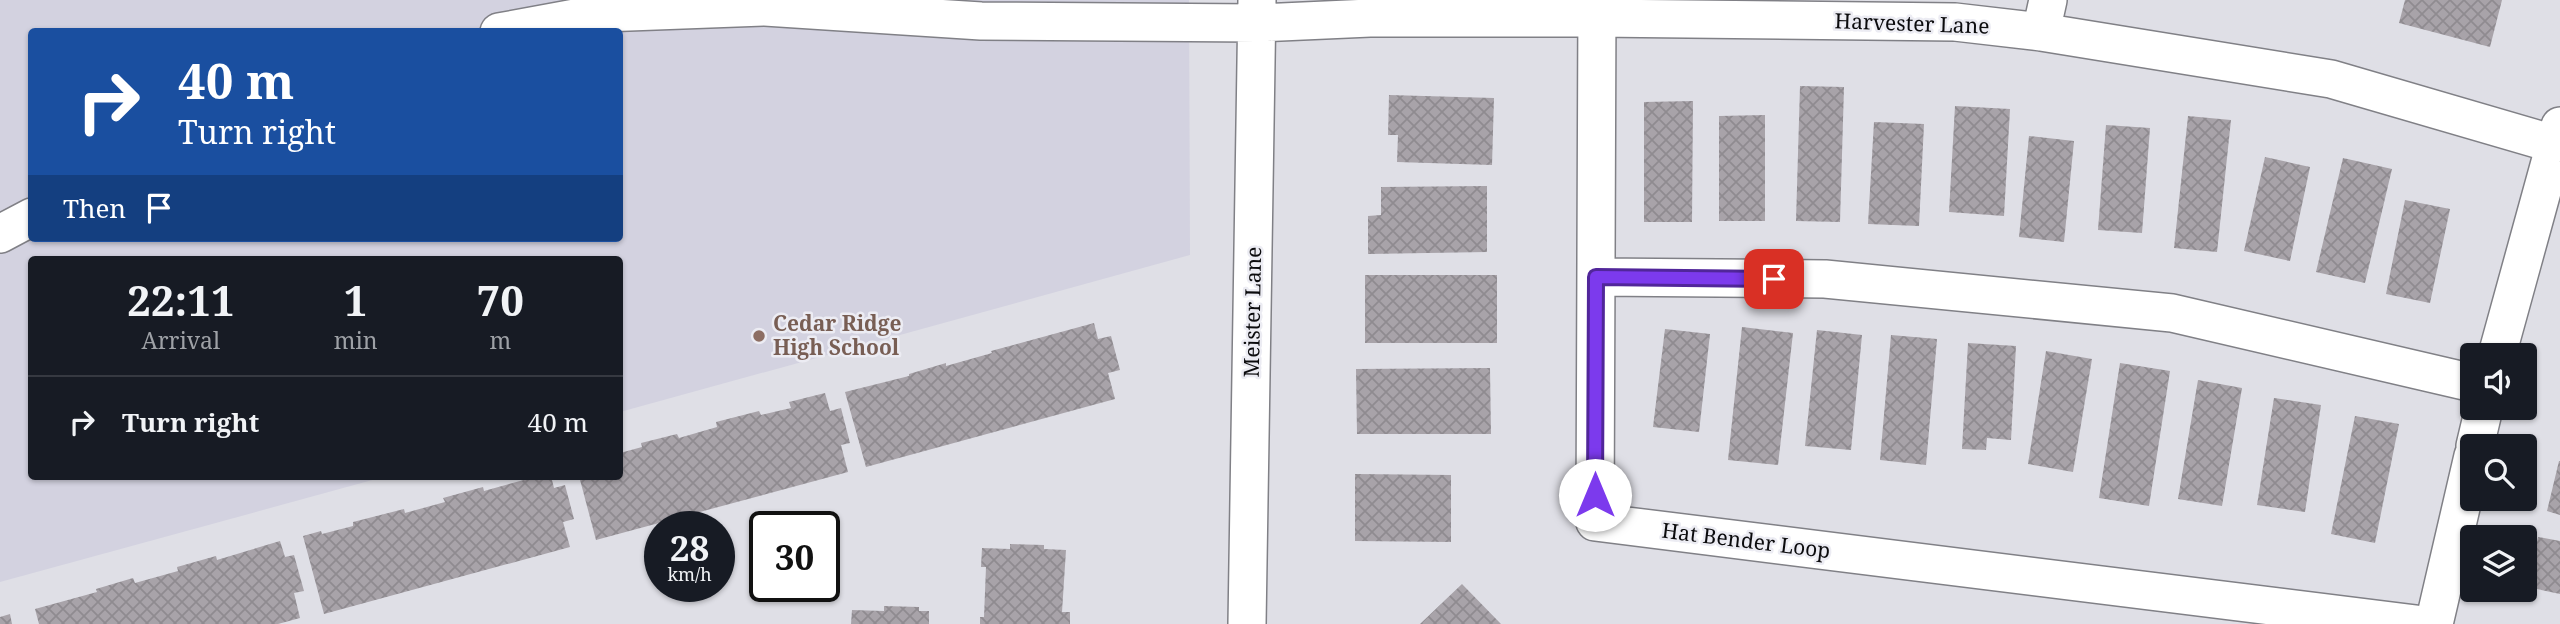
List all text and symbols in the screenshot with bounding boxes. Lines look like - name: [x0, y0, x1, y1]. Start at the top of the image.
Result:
- street label: Harvester Lane: [1834, 6, 1990, 40]
- text: 40 m: [178, 47, 294, 113]
- icon: right: [63, 56, 154, 147]
- text: Turn right: [178, 110, 336, 153]
- icon: arrive: [140, 189, 178, 227]
- text: Then: [63, 190, 126, 226]
- street label: Meister Lane: [1237, 246, 1267, 378]
- pin: [1744, 249, 1804, 309]
- icon: arrive: [1755, 260, 1793, 298]
- text: 22:11: [127, 271, 235, 328]
- text: 1: [344, 271, 367, 328]
- text: 70: [477, 271, 524, 328]
- place label: Cedar Ridge High School: [773, 309, 901, 361]
- text: Arrival: [142, 324, 220, 356]
- text: min: [334, 324, 378, 356]
- text: m: [489, 324, 511, 356]
- marker: Cedar Ridge High School: [751, 328, 767, 344]
- map controls: [2460, 343, 2537, 602]
- button: sound: [2460, 343, 2537, 420]
- icon: right: [63, 403, 101, 441]
- text: Turn right: [122, 404, 259, 440]
- text: 40 m: [528, 404, 588, 440]
- button: search: [2460, 434, 2537, 511]
- position arrow: [1558, 458, 1632, 532]
- speed limit sign: 30: [749, 511, 840, 602]
- street label: Hat Bender Loop: [1660, 516, 1832, 564]
- text: 28: [670, 524, 709, 571]
- button: layers: [2460, 525, 2537, 602]
- text: km/h: [667, 562, 712, 586]

